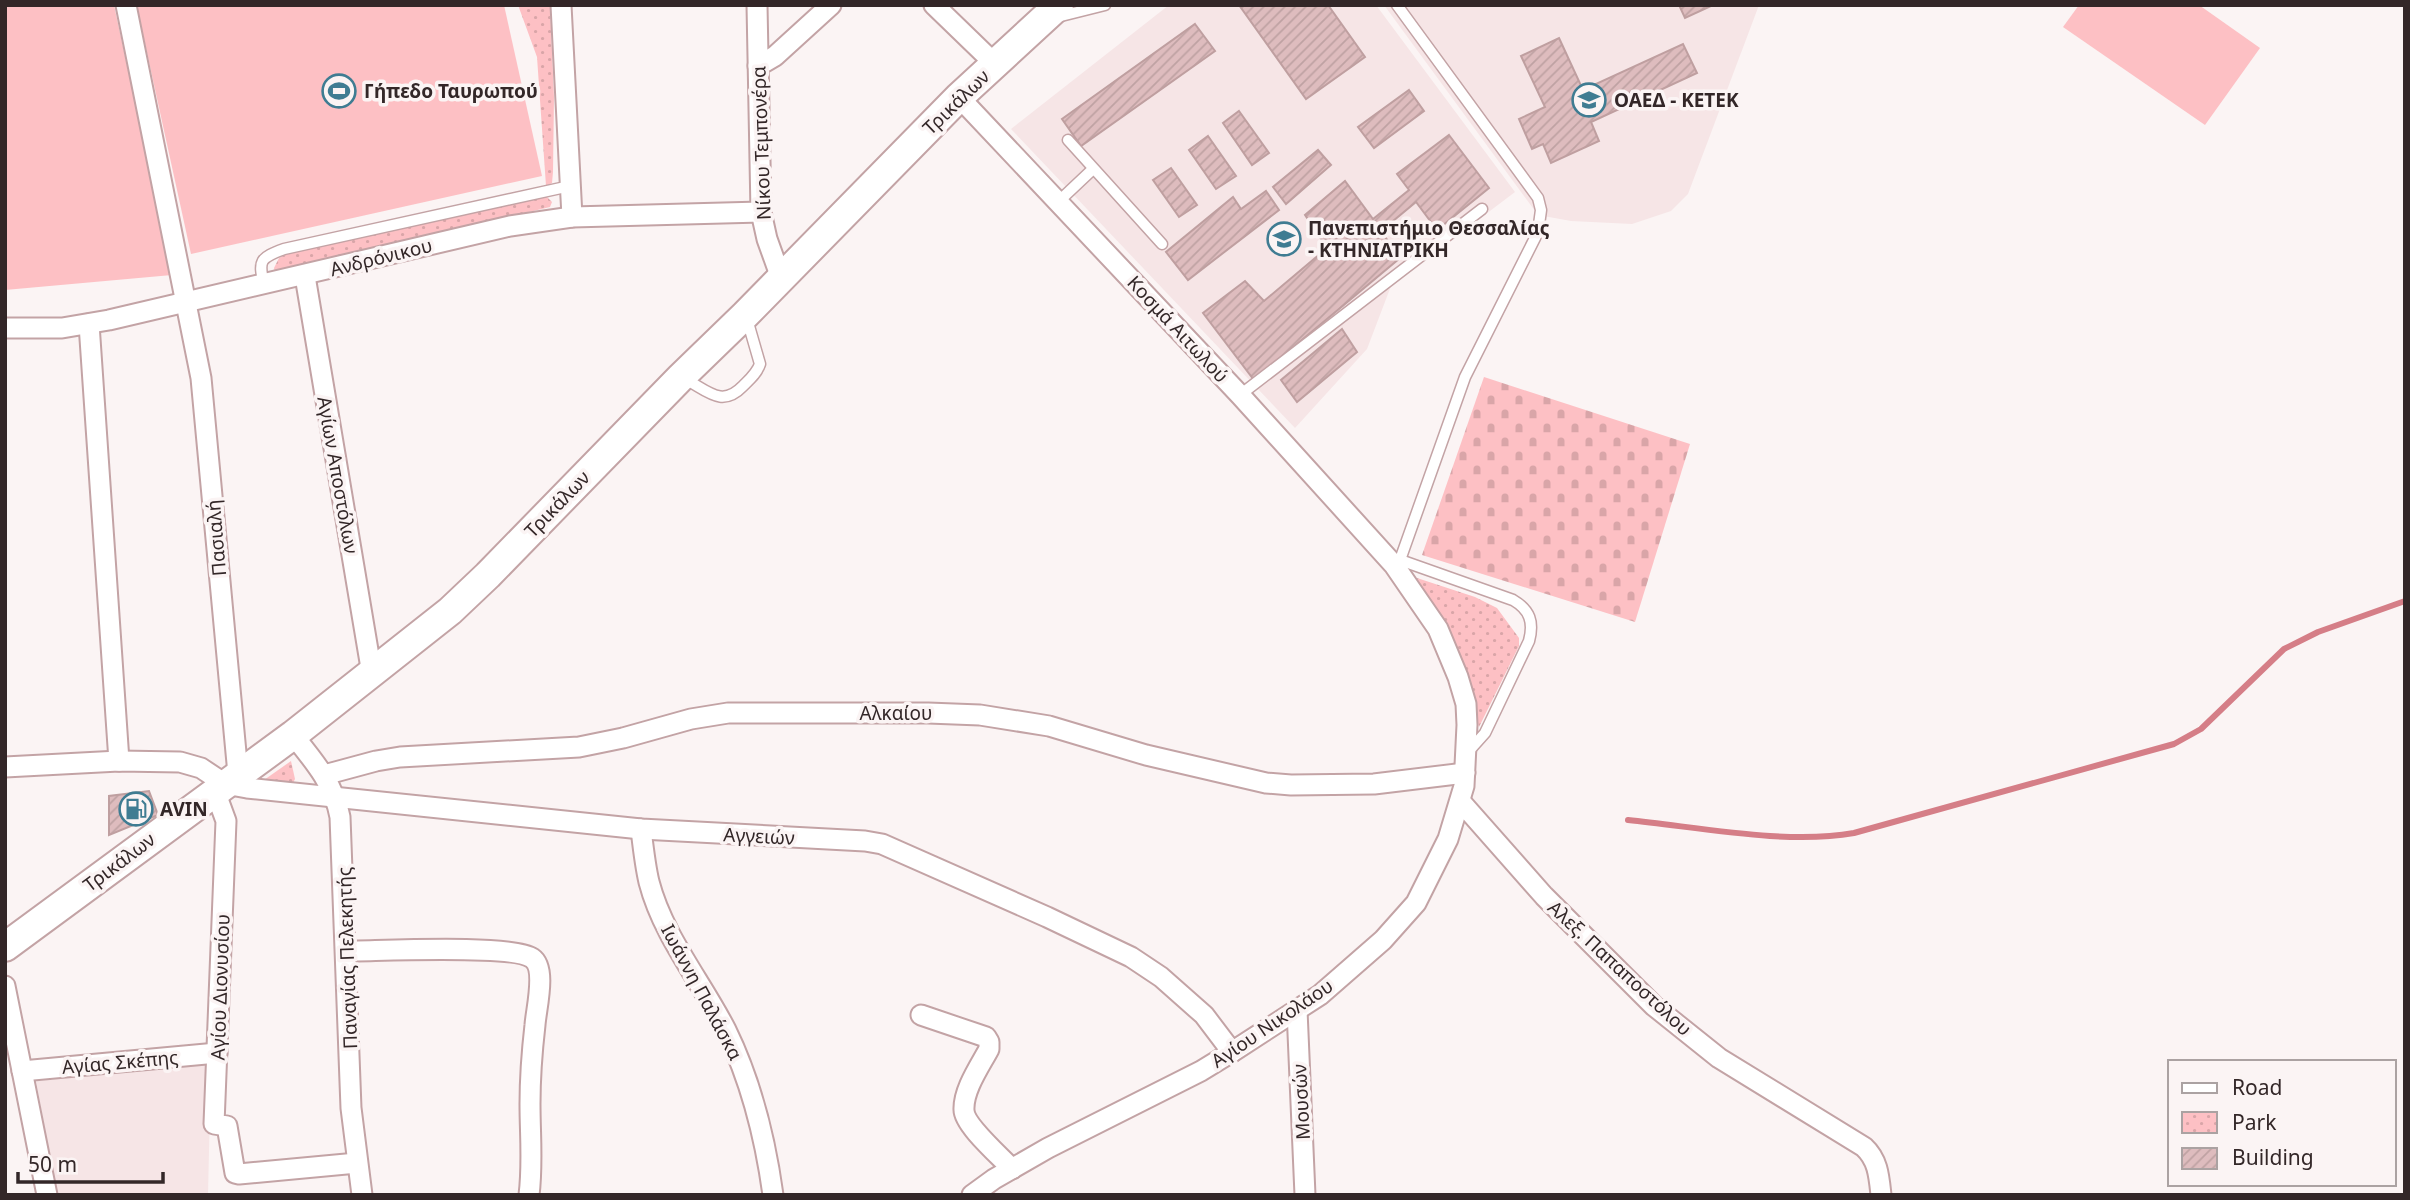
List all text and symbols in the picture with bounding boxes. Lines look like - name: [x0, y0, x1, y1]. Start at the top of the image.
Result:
- street label: Τρικάλων: [917, 63, 995, 140]
- street label: Νίκου Τεμπονέρα: [745, 66, 777, 220]
- sports icon: Γήπεδο Ταυρωπού: [320, 72, 358, 110]
- place label: Γήπεδο Ταυρωπού: [364, 78, 538, 104]
- school or university icon: ΟΑΕΔ - ΚΕΤΕΚ: [1570, 81, 1608, 119]
- place label: ΟΑΕΔ - ΚΕΤΕΚ: [1614, 87, 1739, 113]
- place label: Πανεπιστήμιο Θεσσαλίας - ΚΤΗΝΙΑΤΡΙΚΗ: [1308, 215, 1550, 263]
- school or university icon: Πανεπιστήμιο Θεσσαλίας - ΚΤΗΝΙΑΤΡΙΚΗ: [1265, 220, 1303, 258]
- street label: Ανδρόνικου: [327, 232, 435, 282]
- street label: Κοσμά Αιτωλού: [1122, 270, 1234, 388]
- street label: Αγίων Αποστόλων: [311, 394, 365, 556]
- street label: Τρικάλων: [519, 465, 596, 543]
- street label: Πασιαλή: [200, 499, 232, 577]
- street label: Αλκαίου: [860, 700, 932, 726]
- fuel station icon: AVIN: [117, 790, 155, 828]
- place label: AVIN: [160, 796, 208, 822]
- street label: Αγγειών: [723, 821, 795, 851]
- street label: Τρικάλων: [78, 826, 160, 898]
- street label: Παναγίας Πελεκητής: [331, 867, 363, 1049]
- street label: Αλεξ. Παπαποστόλου: [1543, 895, 1697, 1041]
- street label: Αγίου Διονυσίου: [204, 913, 236, 1061]
- street label: Ιωάννη Παλάσκα: [655, 920, 749, 1065]
- street label: Αγίου Νικολάου: [1206, 973, 1338, 1073]
- street label: Αγίας Σκέπης: [61, 1044, 179, 1080]
- legend: [2168, 1060, 2396, 1186]
- street label: Μουσών: [1286, 1063, 1316, 1141]
- text: Road: [2232, 1073, 2282, 1101]
- text: Park: [2232, 1108, 2277, 1136]
- scale bar: [18, 1140, 163, 1184]
- text: Building: [2232, 1143, 2314, 1171]
- text: 50 m: [28, 1150, 77, 1178]

